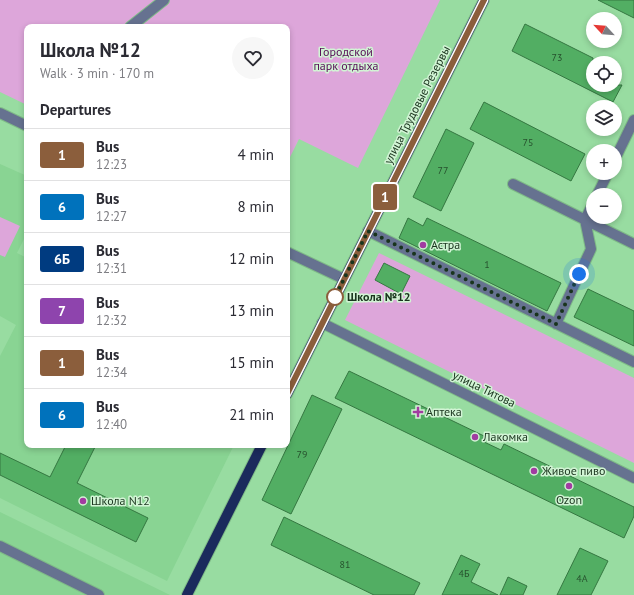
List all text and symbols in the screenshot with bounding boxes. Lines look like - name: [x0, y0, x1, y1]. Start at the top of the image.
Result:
- north arrow: [586, 12, 622, 48]
- map controls: [586, 12, 622, 224]
- button: heart: [232, 37, 274, 79]
- text: Школа №12: [40, 38, 141, 62]
- street label: улица Трудовые Резервы: [380, 43, 453, 166]
- park label: Городской парк отдыха: [313, 44, 379, 73]
- house number: 73: [552, 51, 562, 64]
- button: locate: [586, 56, 622, 92]
- text: Walk · 3 min · 170 m: [40, 65, 154, 82]
- text: Departures: [40, 100, 111, 119]
- button: layers: [586, 100, 622, 136]
- house number: 75: [523, 136, 533, 149]
- text: Bus: [96, 137, 119, 156]
- button: +: [586, 144, 622, 180]
- text: 4 min: [237, 145, 274, 164]
- text: 1: [58, 146, 66, 164]
- text: 12:23: [96, 156, 127, 173]
- house number: 77: [438, 164, 448, 177]
- line badge: 1: [372, 184, 398, 210]
- text: 1: [381, 188, 389, 206]
- button: −: [586, 188, 622, 224]
- text: Bus: [96, 189, 119, 208]
- text: 8 min: [237, 197, 274, 216]
- text: 6: [58, 198, 66, 216]
- text: 12:27: [96, 208, 127, 225]
- place label: Астра: [431, 237, 460, 252]
- marker: Астра: [418, 240, 428, 250]
- text: Bus: [96, 241, 119, 260]
- text: 12 min: [229, 249, 274, 268]
- text: 6Б: [54, 250, 70, 268]
- house number: 1: [484, 258, 490, 271]
- text: 12:31: [96, 260, 127, 277]
- your location: [569, 264, 589, 284]
- marker: Школа №12: [326, 288, 344, 306]
- place label: Школа №12: [347, 289, 411, 304]
- text: Bus: [96, 293, 119, 312]
- text: 13 min: [229, 301, 274, 320]
- text: 7: [58, 302, 66, 320]
- text: 12:32: [96, 312, 127, 329]
- text: Bus: [96, 345, 119, 364]
- text: 15 min: [229, 353, 274, 372]
- text: 1: [58, 354, 66, 372]
- text: 12:34: [96, 364, 127, 381]
- street label: улица Титова: [450, 367, 518, 410]
- text: Bus: [96, 397, 119, 416]
- place label: Аптека: [426, 404, 462, 419]
- text: 21 min: [229, 405, 274, 424]
- text: 6: [58, 406, 66, 424]
- marker: Аптека: [413, 407, 423, 417]
- text: 12:40: [96, 416, 127, 433]
- place label: Лакомка: [482, 429, 528, 444]
- marker: Лакомка: [470, 432, 480, 442]
- house number: 79: [297, 448, 307, 461]
- place label: Живое пиво: [541, 463, 605, 478]
- marker: Живое пиво: [529, 466, 539, 476]
- marker: Ozon: [564, 481, 574, 491]
- place label: Ozon: [556, 492, 582, 507]
- place label: Школа N12: [91, 493, 150, 508]
- marker: Школа N12: [78, 496, 88, 506]
- house number: 81: [340, 558, 350, 571]
- house number: 4Б: [459, 567, 470, 580]
- house number: 4А: [576, 572, 588, 585]

